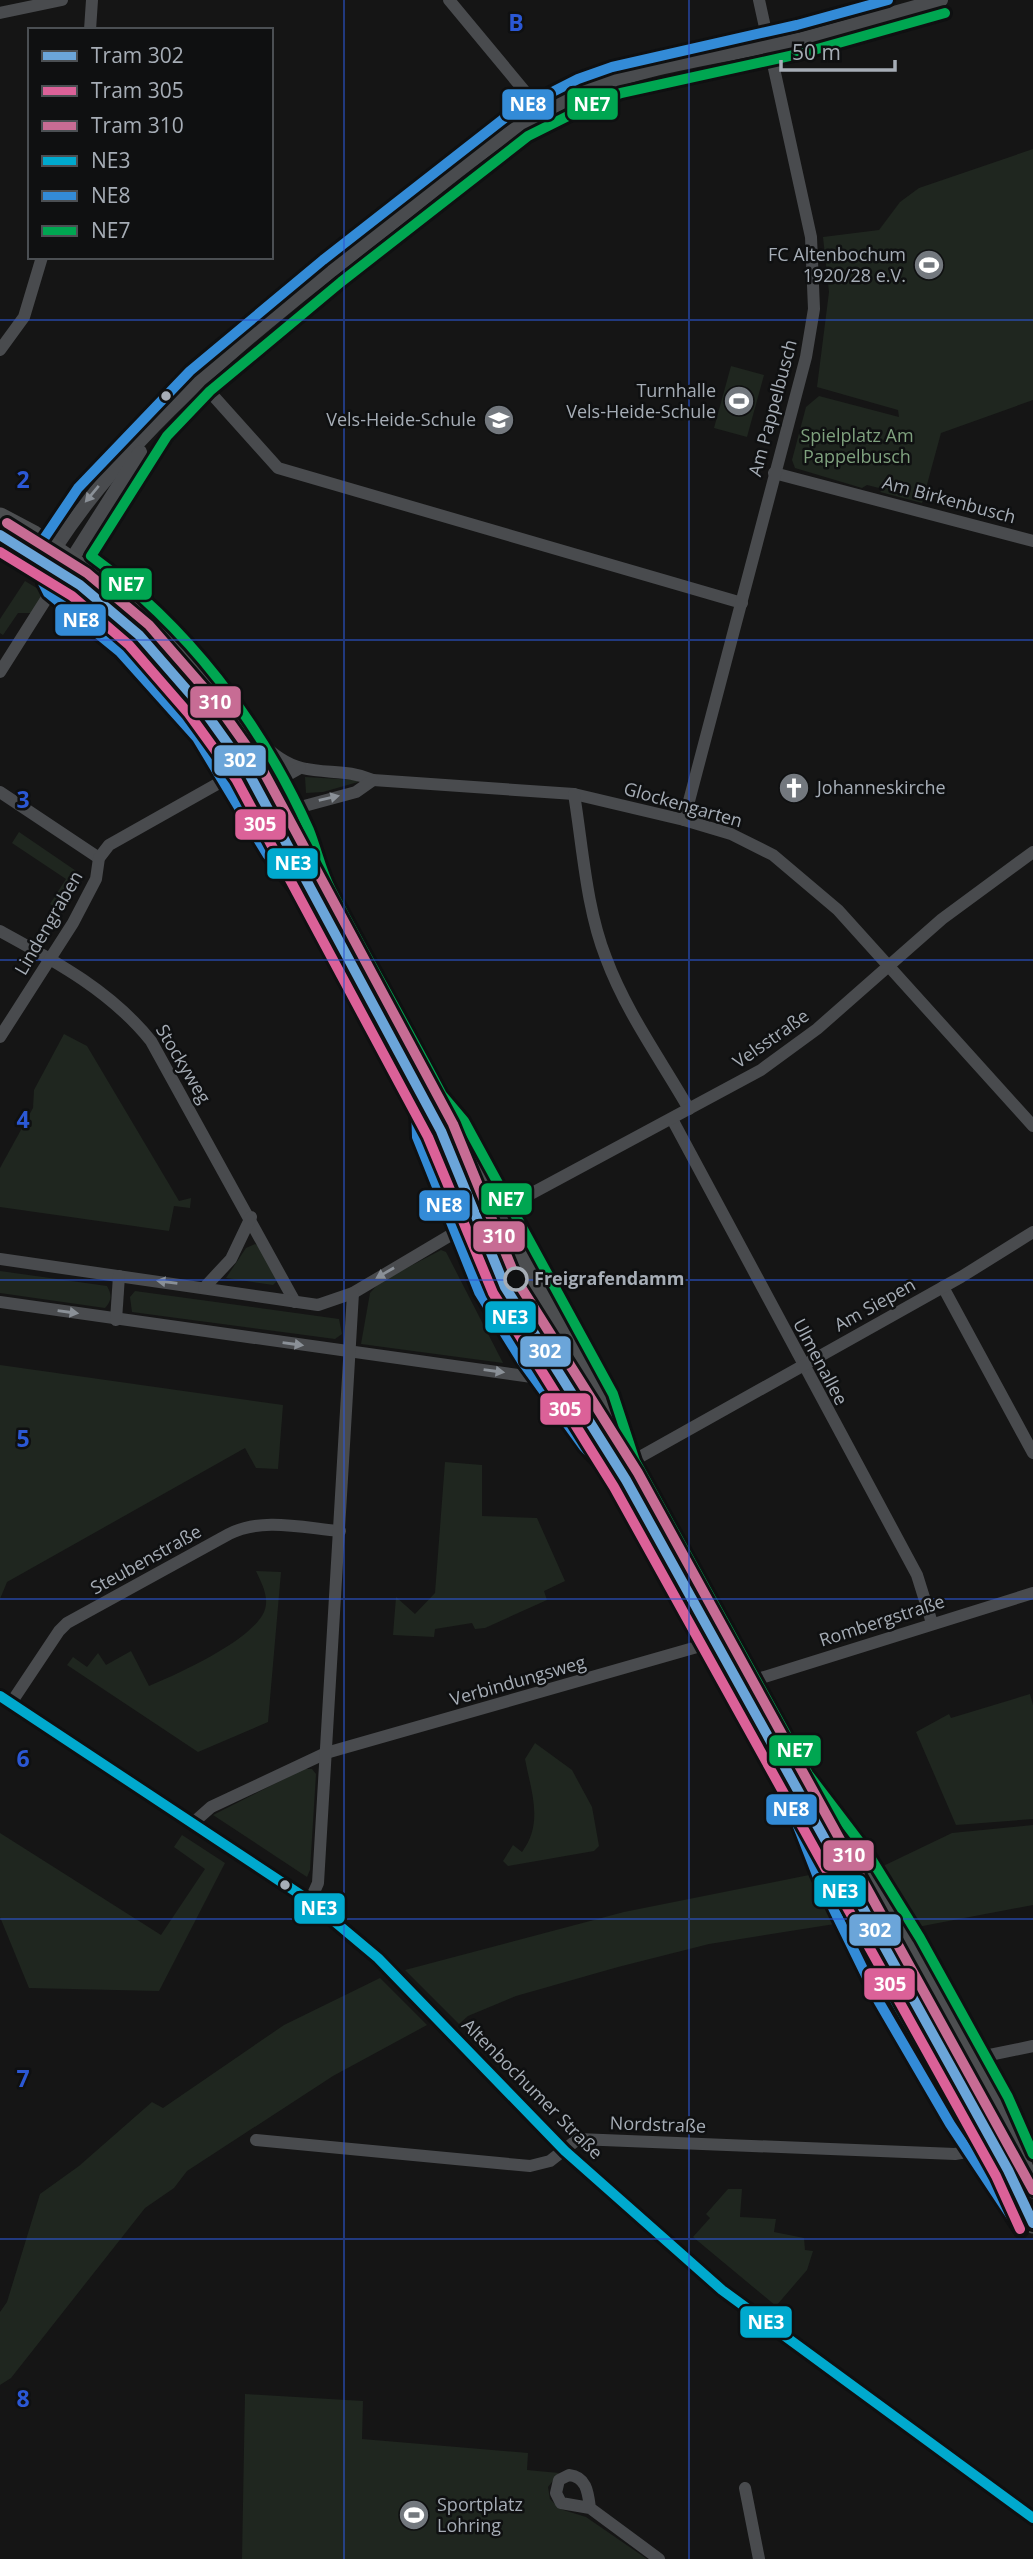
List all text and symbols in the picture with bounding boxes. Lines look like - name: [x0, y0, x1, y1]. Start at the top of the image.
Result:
- text: B: [508, 6, 524, 38]
- legend: [28, 28, 273, 259]
- scale bar: [781, 28, 895, 72]
- text: 50 m: [792, 38, 841, 66]
- text: Tram 302: [91, 41, 184, 69]
- text: Tram 305: [91, 76, 184, 104]
- line badge: NE7: [566, 87, 619, 121]
- line badge: NE8: [501, 88, 555, 121]
- text: NE8: [510, 91, 547, 117]
- text: NE7: [574, 91, 611, 117]
- text: Tram 310: [91, 111, 184, 139]
- text: NE3: [91, 146, 131, 174]
- text: NE8: [91, 181, 131, 209]
- text: NE7: [91, 216, 131, 244]
- place label: FC Altenbochum 1920/28 e.V.: [768, 242, 906, 287]
- sports icon: FC Altenbochum 1920/28 e.V.: [912, 248, 946, 282]
- street label: Am Pappelbusch: [742, 337, 802, 479]
- place label: Turnhalle Vels-Heide-Schule: [566, 378, 716, 423]
- sports icon: Turnhalle Vels-Heide-Schule: [722, 384, 756, 418]
- unlabelled marker: [159, 389, 173, 403]
- school or university icon: Vels-Heide-Schule: [482, 403, 516, 437]
- place label: Vels-Heide-Schule: [326, 407, 476, 431]
- park label: Spielplatz Am Pappelbusch: [800, 423, 914, 468]
- text: 2: [16, 463, 30, 495]
- street label: Am Birkenbusch: [880, 470, 1019, 528]
- one-way arrow: [85, 486, 100, 503]
- line badge: NE7: [100, 567, 153, 601]
- text: NE7: [108, 571, 145, 597]
- line badge: NE8: [54, 603, 107, 637]
- text: NE8: [63, 607, 100, 633]
- line badge: 310: [189, 685, 242, 719]
- text: 310: [199, 689, 231, 715]
- line badge: 302: [213, 744, 267, 777]
- text: 302: [224, 747, 256, 773]
- church icon: Johanneskirche: [777, 771, 811, 805]
- place label: Johanneskirche: [815, 775, 946, 799]
- street label: Glockengarten: [621, 776, 745, 832]
- text: 3: [16, 783, 30, 815]
- one-way arrow: [318, 792, 340, 803]
- line badge: 305: [234, 808, 287, 841]
- text: 305: [244, 811, 276, 837]
- line badge: NE3: [266, 847, 319, 880]
- text: NE3: [275, 850, 312, 876]
- street label: Lindengraben: [9, 866, 88, 979]
- street label: Velsstraße: [728, 1003, 813, 1073]
- street label: Stockyweg: [151, 1020, 217, 1108]
- text: 4: [16, 1103, 30, 1135]
- line badge: NE7: [480, 1182, 533, 1216]
- text: NE7: [488, 1186, 525, 1212]
- line badge: NE8: [418, 1189, 471, 1222]
- text: NE8: [426, 1192, 463, 1218]
- line badge: 310: [472, 1220, 526, 1253]
- text: 310: [483, 1223, 515, 1249]
- place label: Freigrafendamm: [534, 1266, 684, 1290]
- one-way arrow: [375, 1267, 395, 1279]
- marker: Freigrafendamm: [504, 1267, 528, 1291]
- street label: Am Siepen: [830, 1272, 919, 1336]
- one-way arrow: [156, 1277, 178, 1288]
- line badge: NE3: [484, 1300, 537, 1334]
- text: NE3: [492, 1304, 529, 1330]
- one-way arrow: [57, 1307, 79, 1318]
- street label: Ulmenallee: [788, 1314, 854, 1409]
- line badge: 302: [519, 1335, 572, 1368]
- one-way arrow: [282, 1338, 304, 1349]
- text: 302: [529, 1338, 561, 1364]
- one-way arrow: [484, 1366, 506, 1377]
- line badge: 305: [539, 1392, 592, 1426]
- text: 305: [549, 1396, 581, 1422]
- text: 5: [16, 1422, 30, 1454]
- street label: Steubenstraße: [86, 1519, 205, 1600]
- street label: Rombergstraße: [816, 1588, 947, 1652]
- street label: Verbindungsweg: [447, 1649, 589, 1711]
- line badge: NE7: [768, 1734, 822, 1767]
- text: NE7: [777, 1737, 814, 1763]
- text: 6: [16, 1742, 30, 1774]
- line badge: NE8: [765, 1793, 818, 1826]
- text: NE8: [773, 1796, 810, 1822]
- line badge: 310: [822, 1839, 875, 1872]
- text: 310: [833, 1842, 865, 1868]
- line badge: NE3: [813, 1874, 867, 1908]
- unlabelled marker: [278, 1878, 292, 1892]
- text: NE3: [822, 1878, 859, 1904]
- line badge: NE3: [293, 1892, 346, 1925]
- text: NE3: [301, 1895, 338, 1921]
- line badge: 302: [848, 1913, 902, 1947]
- text: 302: [859, 1917, 891, 1943]
- line badge: 305: [863, 1967, 916, 2001]
- text: 305: [874, 1971, 906, 1997]
- street label: Altenbochumer Straße: [457, 2013, 608, 2164]
- text: 7: [16, 2062, 30, 2094]
- street label: Nordstraße: [609, 2110, 707, 2138]
- line badge: NE3: [739, 2305, 793, 2339]
- text: NE3: [748, 2309, 785, 2335]
- text: 8: [16, 2382, 30, 2414]
- place label: Sportplatz Lohring: [437, 2492, 523, 2537]
- sports icon: Sportplatz Lohring: [397, 2498, 431, 2532]

